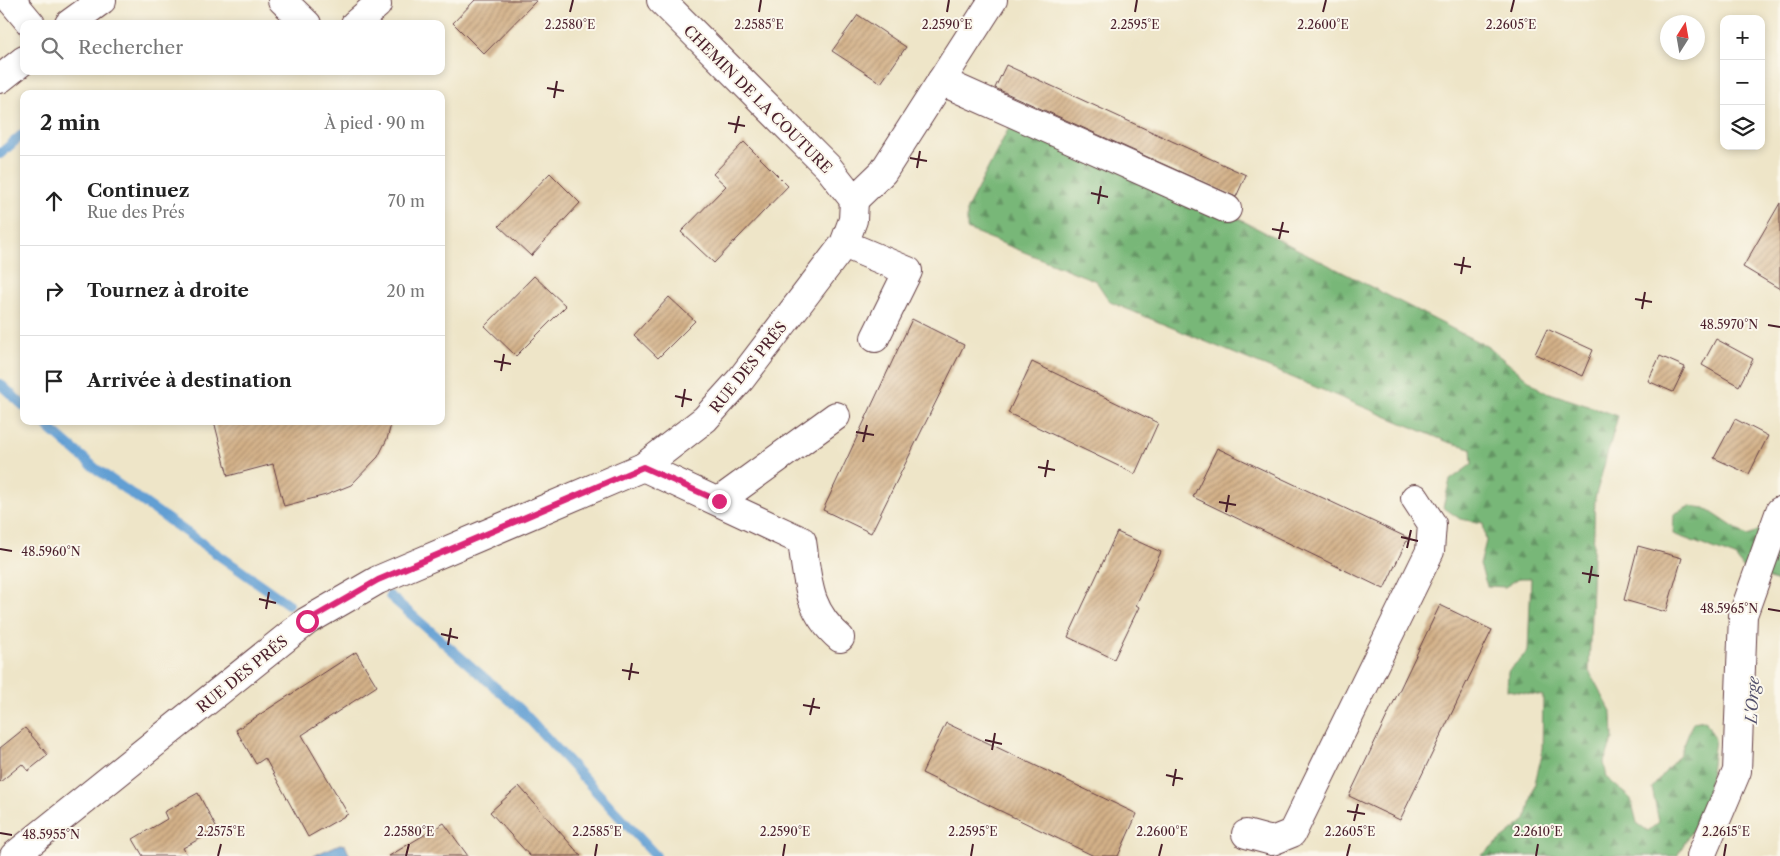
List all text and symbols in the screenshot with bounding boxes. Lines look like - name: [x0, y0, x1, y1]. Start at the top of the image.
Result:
- north arrow: [1660, 15, 1705, 60]
- map controls: [1720, 15, 1765, 150]
- button: +: [1720, 15, 1765, 60]
- text: 2.2580°E: [545, 17, 595, 32]
- text: 2.2585°E: [734, 17, 784, 32]
- text: 2.2590°E: [922, 17, 972, 32]
- text: 2.2595°E: [1110, 17, 1160, 32]
- text: 2.2600°E: [1297, 17, 1349, 32]
- text: 2.2605°E: [1486, 17, 1536, 32]
- search box: [20, 20, 445, 75]
- street label: CHEMIN DE LA COUTURE: [680, 21, 836, 177]
- icon: search: [38, 34, 66, 62]
- text: Rechercher: [78, 36, 183, 59]
- button: −: [1720, 60, 1765, 105]
- button: layers: [1720, 105, 1765, 150]
- text: 2 min: [40, 110, 100, 135]
- text: À pied · 90 m: [324, 113, 425, 133]
- text: Continuez: [87, 179, 189, 202]
- icon: ahead: [40, 187, 68, 215]
- text: 70 m: [388, 191, 425, 211]
- text: Rue des Prés: [87, 202, 185, 222]
- icon: right: [40, 277, 68, 305]
- text: Tournez à droite: [87, 279, 249, 302]
- text: 20 m: [386, 281, 425, 301]
- street label: RUE DES PRÉS: [705, 317, 791, 417]
- text: 48.5970°N: [1700, 317, 1758, 332]
- icon: arrive: [40, 367, 68, 395]
- text: Arrivée à destination: [87, 369, 292, 392]
- route end: [708, 490, 731, 513]
- text: 48.5960°N: [21, 544, 81, 559]
- text: 48.5965°N: [1700, 601, 1758, 616]
- route start: [296, 610, 319, 633]
- street label: RUE DES PRÉS: [192, 631, 292, 717]
- water label: L'Orge: [1741, 675, 1763, 726]
- text: 2.2575°E: [197, 824, 245, 839]
- text: 2.2580°E: [384, 824, 434, 839]
- text: 2.2585°E: [572, 824, 622, 839]
- text: 2.2590°E: [760, 824, 810, 839]
- text: 2.2595°E: [948, 824, 998, 839]
- text: 2.2600°E: [1136, 824, 1188, 839]
- text: 2.2605°E: [1325, 824, 1375, 839]
- text: 2.2610°E: [1514, 824, 1562, 839]
- text: 2.2615°E: [1702, 824, 1750, 839]
- text: 48.5955°N: [22, 827, 80, 842]

